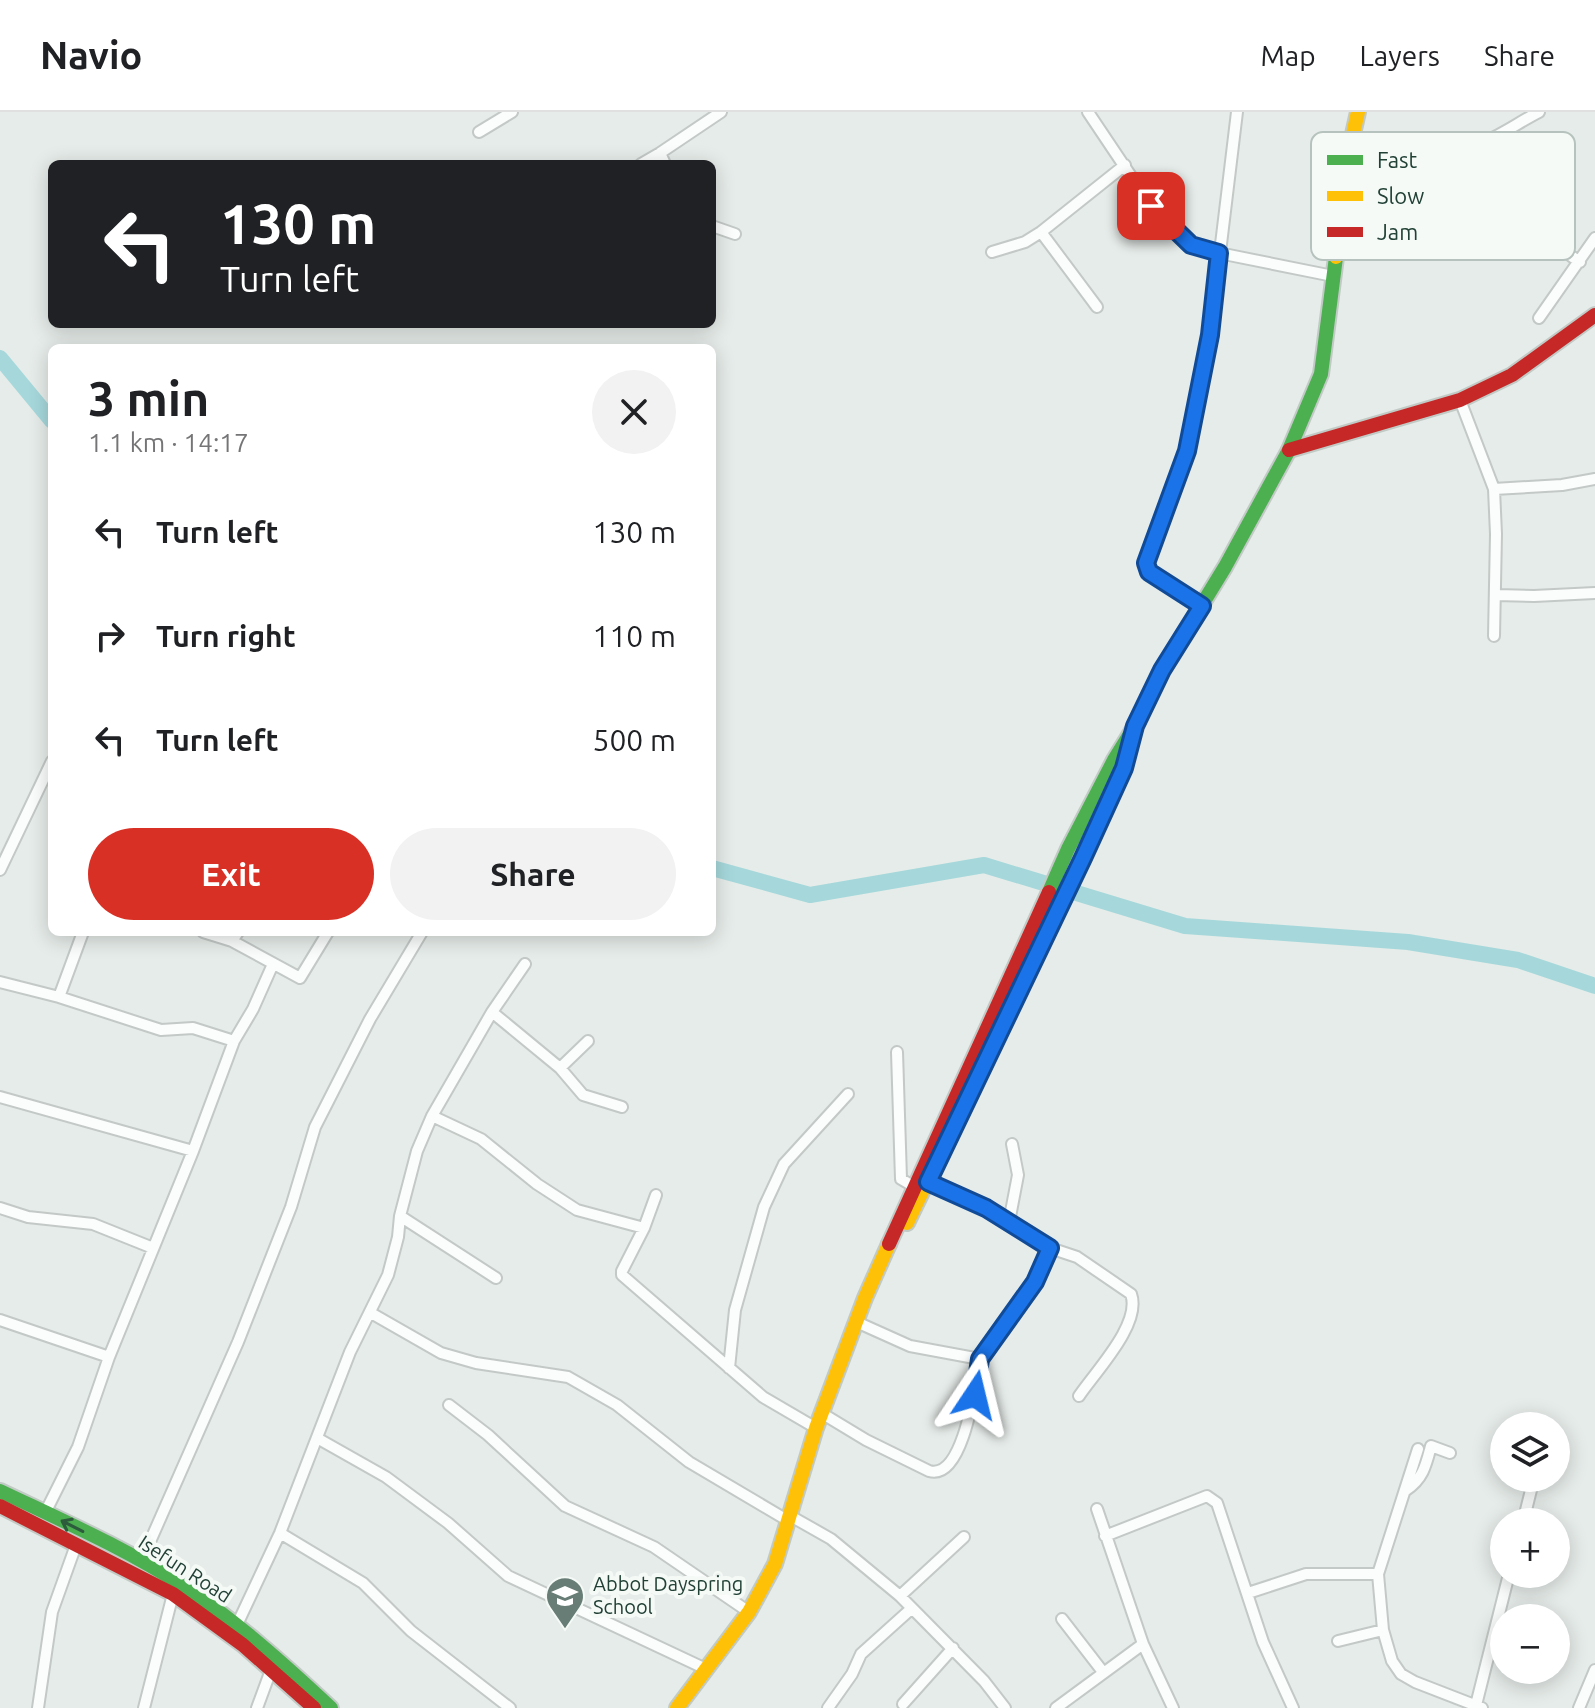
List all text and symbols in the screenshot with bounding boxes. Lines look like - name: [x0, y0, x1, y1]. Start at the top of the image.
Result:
- text: Navio: [40, 34, 142, 76]
- text: Map: [1260, 40, 1316, 71]
- text: Layers: [1360, 40, 1440, 71]
- text: Share: [1484, 40, 1555, 71]
- legend: [1311, 132, 1575, 260]
- text: Fast: [1377, 147, 1418, 172]
- pin: [1117, 172, 1185, 240]
- text: Slow: [1377, 183, 1424, 208]
- icon: arrive: [1129, 184, 1173, 228]
- icon: left: [88, 192, 192, 296]
- text: 130 m: [220, 192, 376, 255]
- text: Jam: [1377, 219, 1418, 244]
- text: Turn left: [220, 258, 359, 299]
- button: close: [592, 370, 676, 454]
- text: 3 min: [88, 371, 209, 425]
- text: 1.1 km · 14:17: [88, 428, 249, 457]
- icon: left: [88, 510, 132, 554]
- text: Turn left: [156, 515, 278, 549]
- text: 130 m: [592, 515, 676, 549]
- icon: right: [88, 614, 132, 658]
- text: Turn right: [156, 619, 296, 653]
- text: 110 m: [592, 619, 676, 653]
- icon: left: [88, 718, 132, 762]
- text: Turn left: [156, 723, 278, 757]
- text: 500 m: [592, 723, 676, 757]
- button: Exit: [88, 828, 374, 920]
- button: Share: [390, 828, 676, 920]
- position arrow: [933, 1353, 1017, 1437]
- map controls: [1490, 1412, 1570, 1684]
- button: layers: [1490, 1412, 1570, 1492]
- button: +: [1490, 1508, 1570, 1588]
- one-way arrow: [60, 1518, 84, 1534]
- street label: Isefun Road: [135, 1530, 236, 1607]
- place label: Abbot Dayspring School: [593, 1572, 743, 1618]
- school or university icon: Abbot Dayspring School: [544, 1575, 586, 1630]
- button: −: [1490, 1604, 1570, 1684]

